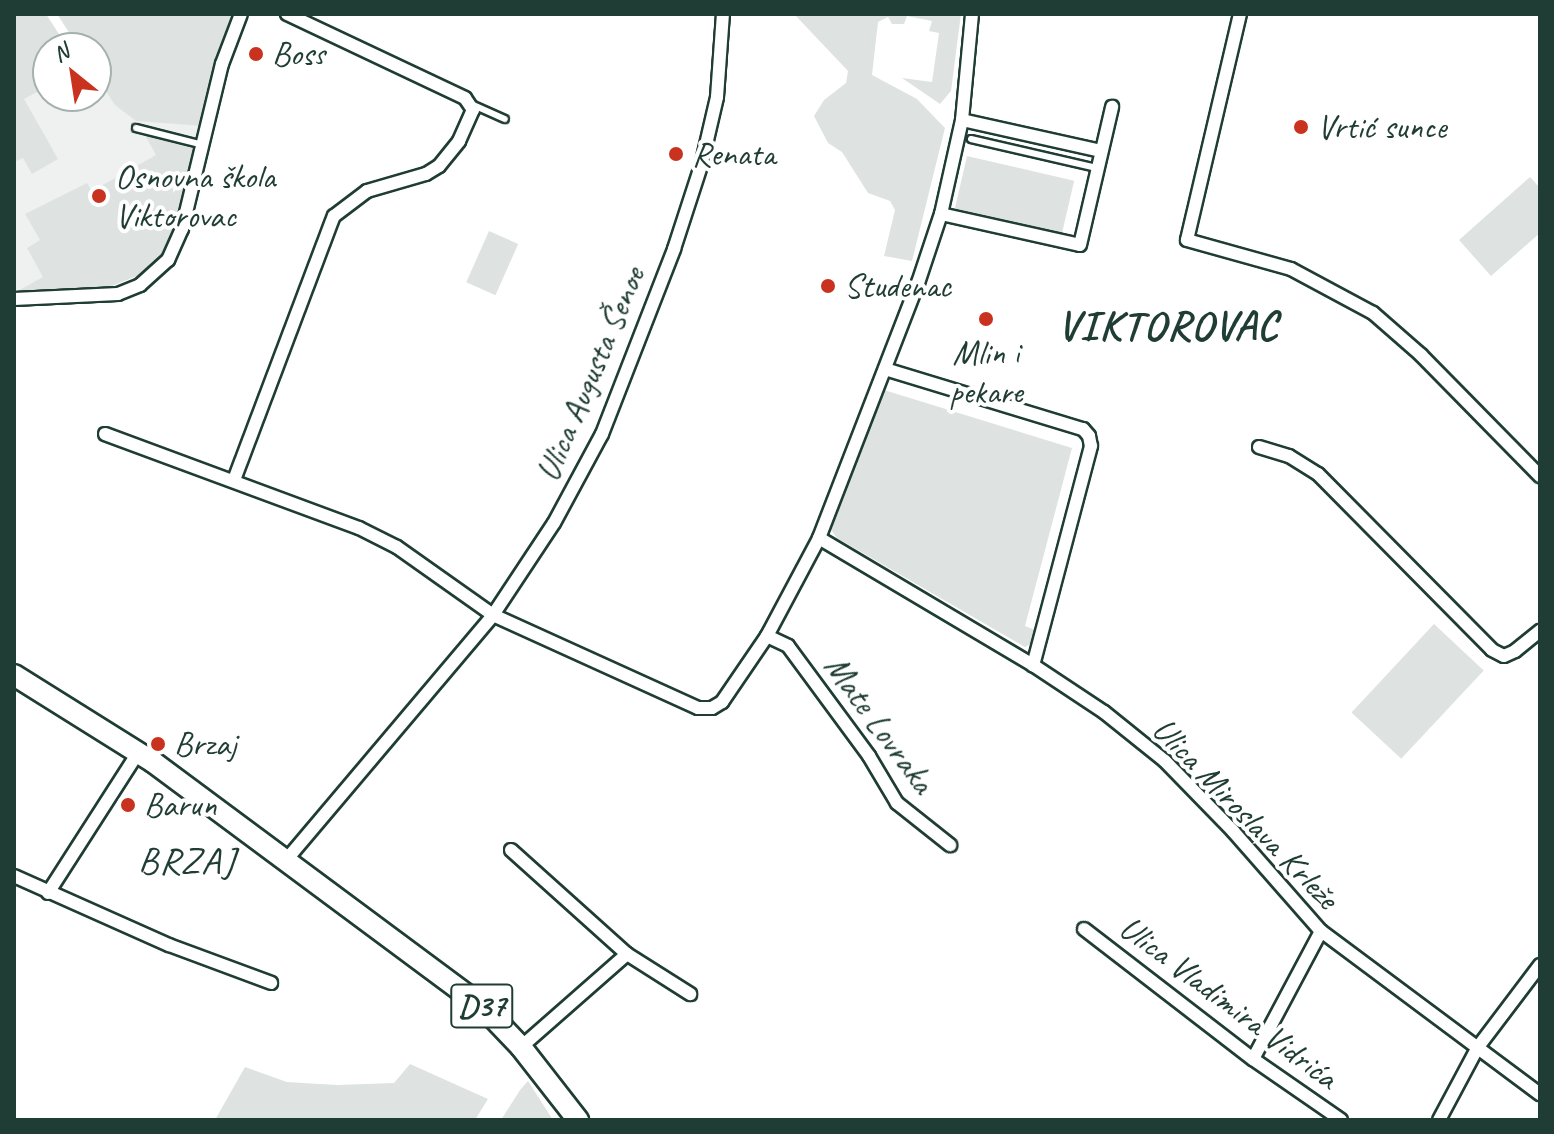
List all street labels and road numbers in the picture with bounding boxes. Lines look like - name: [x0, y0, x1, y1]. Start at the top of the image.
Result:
- street label: Ulica Augusta Šenoe: [527, 261, 653, 487]
- street label: Mate Lovraka: [816, 647, 944, 801]
- street label: Ulica Miroslava Krleže: [1144, 708, 1348, 918]
- street label: Ulica Vladimira Vidrića: [1112, 907, 1346, 1097]
- road number: D37: [450, 978, 514, 1034]

